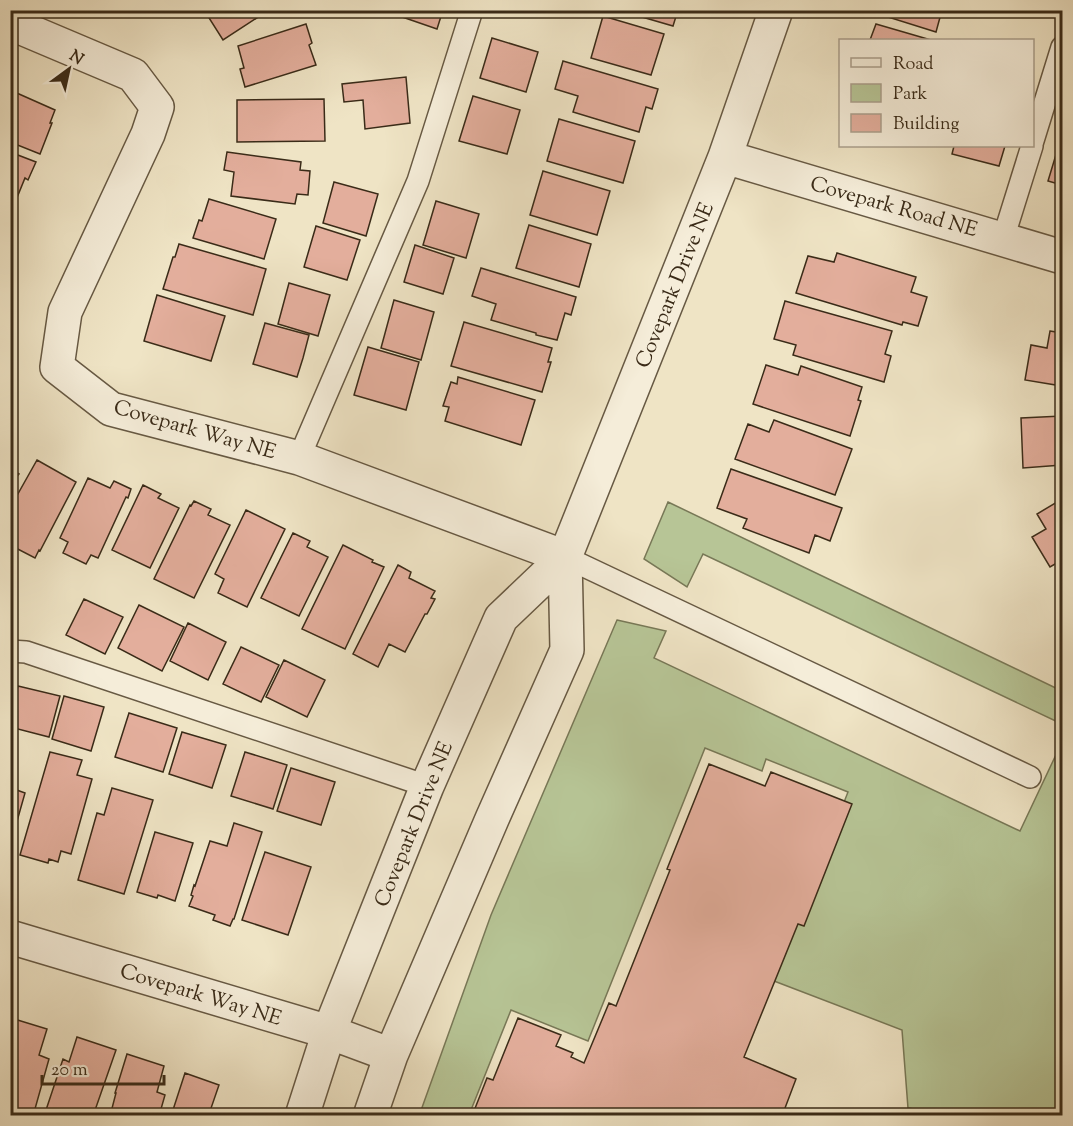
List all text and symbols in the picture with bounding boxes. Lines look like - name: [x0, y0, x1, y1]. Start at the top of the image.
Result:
- north arrow: [39, 39, 99, 99]
- legend: [839, 39, 1034, 147]
- text: N: [64, 45, 88, 72]
- text: Road: [893, 52, 933, 78]
- text: Park: [893, 82, 928, 108]
- text: Building: [893, 112, 959, 138]
- street label: Covepark Road NE: [806, 170, 981, 246]
- street label: Covepark Drive NE: [629, 198, 723, 373]
- street label: Covepark Way NE: [110, 393, 280, 469]
- street label: Covepark Drive NE: [368, 737, 462, 912]
- street label: Covepark Way NE: [116, 957, 285, 1035]
- scale bar: [42, 1048, 164, 1086]
- text: 20 m: [51, 1058, 88, 1084]

